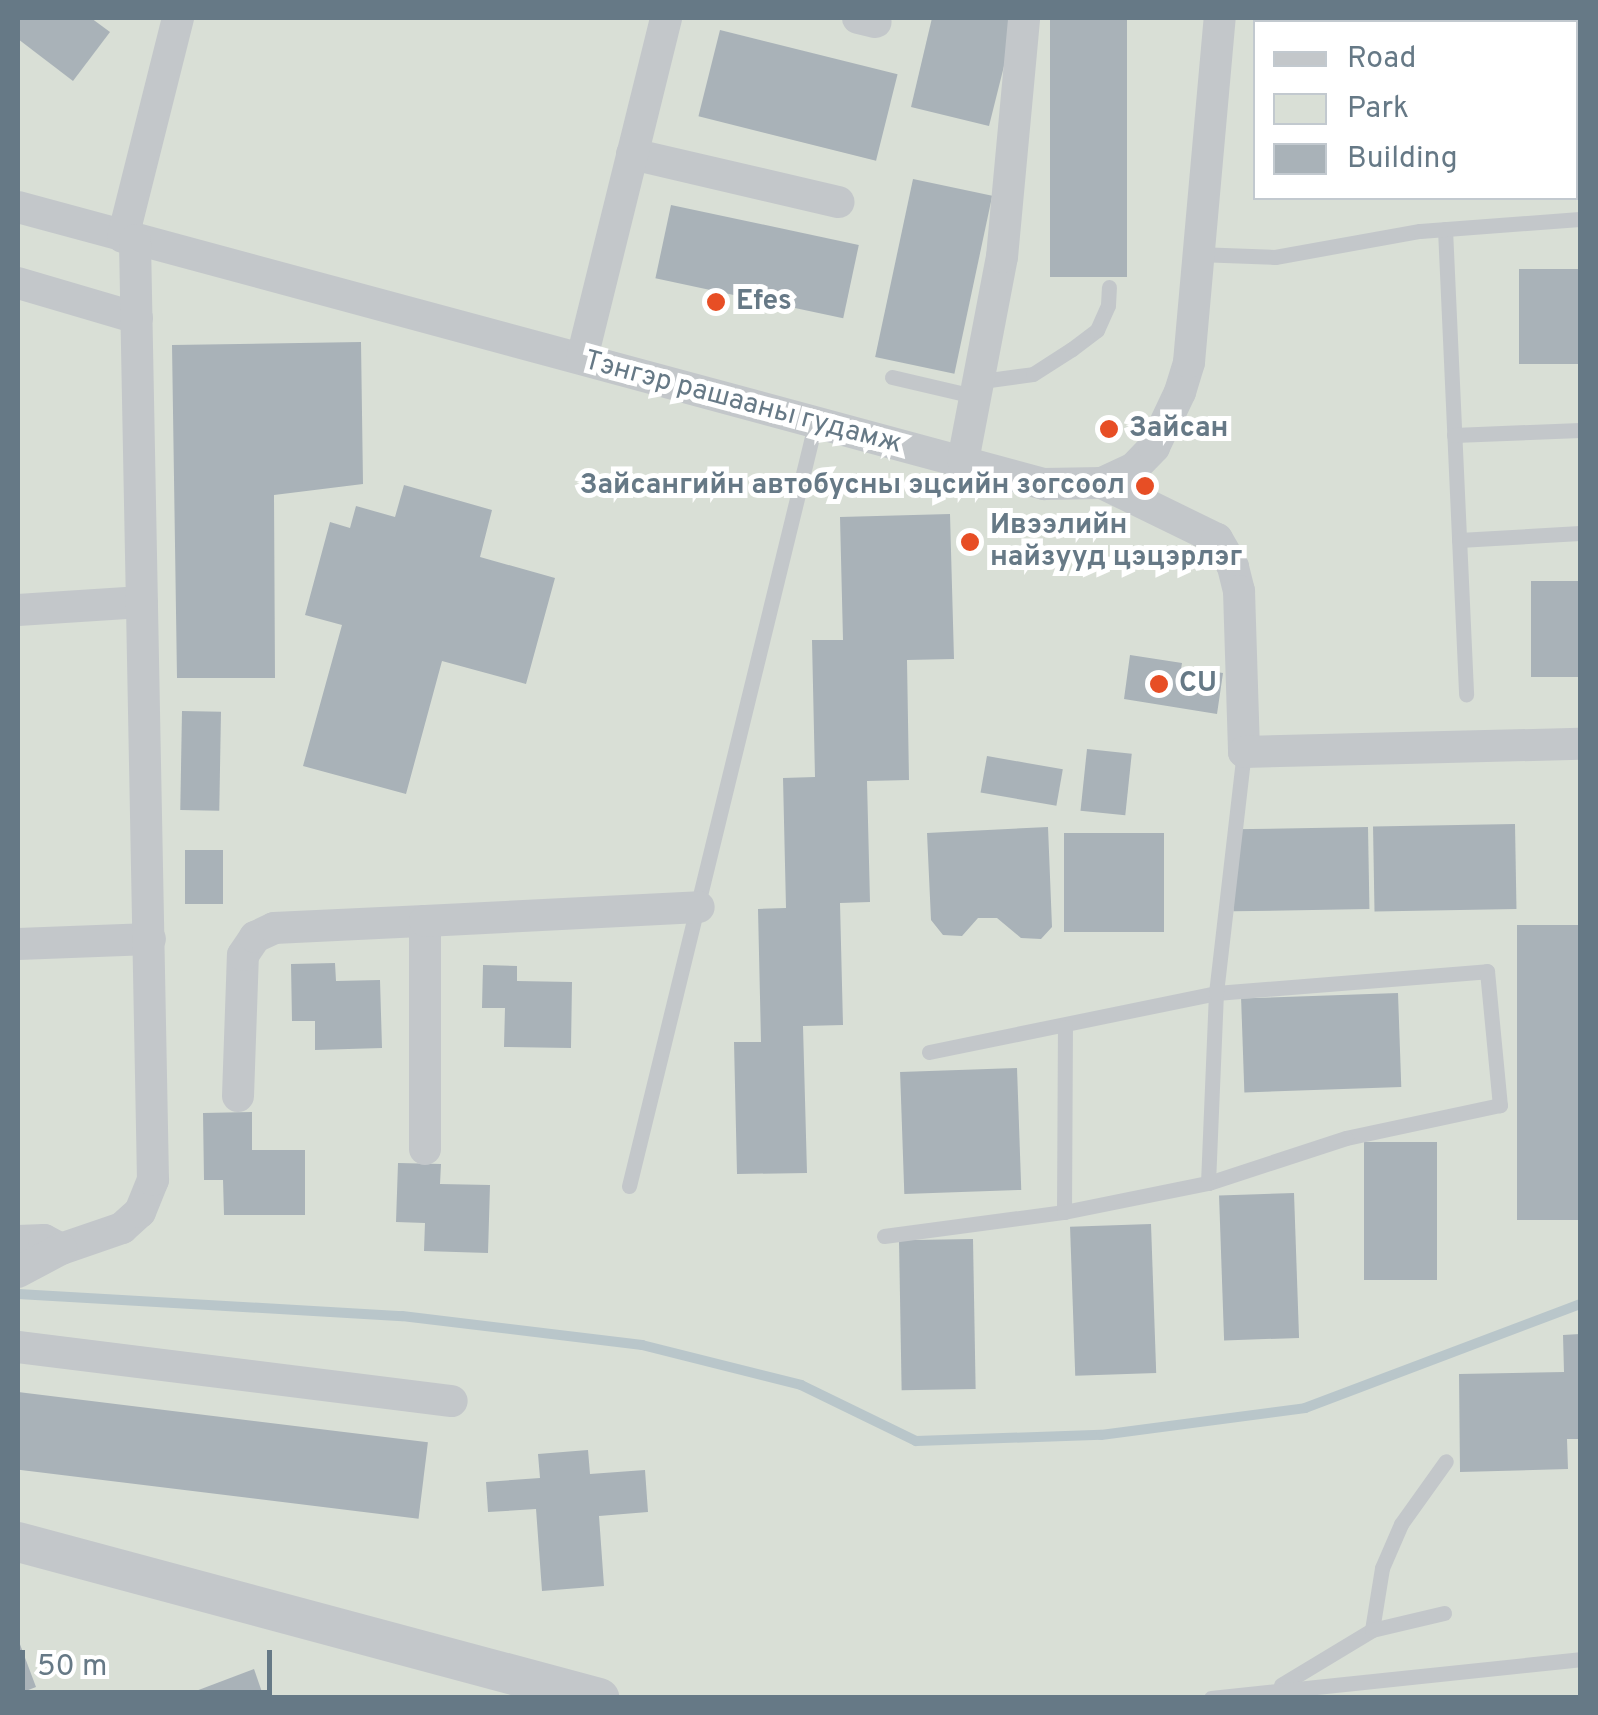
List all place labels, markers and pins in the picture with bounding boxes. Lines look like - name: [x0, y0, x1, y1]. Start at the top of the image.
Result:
- place label: Efes: [736, 285, 792, 319]
- marker: Efes: [705, 291, 727, 313]
- place label: Зайсан: [1129, 412, 1228, 446]
- marker: Зайсан: [1098, 418, 1120, 440]
- place label: Зайсангийн автобусны эцсийн зогсоол: [580, 469, 1125, 503]
- marker: Зайсангийн автобусны эцсийн зогсоол: [1134, 475, 1156, 497]
- place label: Ивээлийн найзууд цэцэрлэг: [990, 509, 1242, 575]
- marker: Ивээлийн найзууд цэцэрлэг: [959, 531, 981, 553]
- place label: CU: [1179, 667, 1217, 701]
- marker: CU: [1148, 673, 1170, 695]

